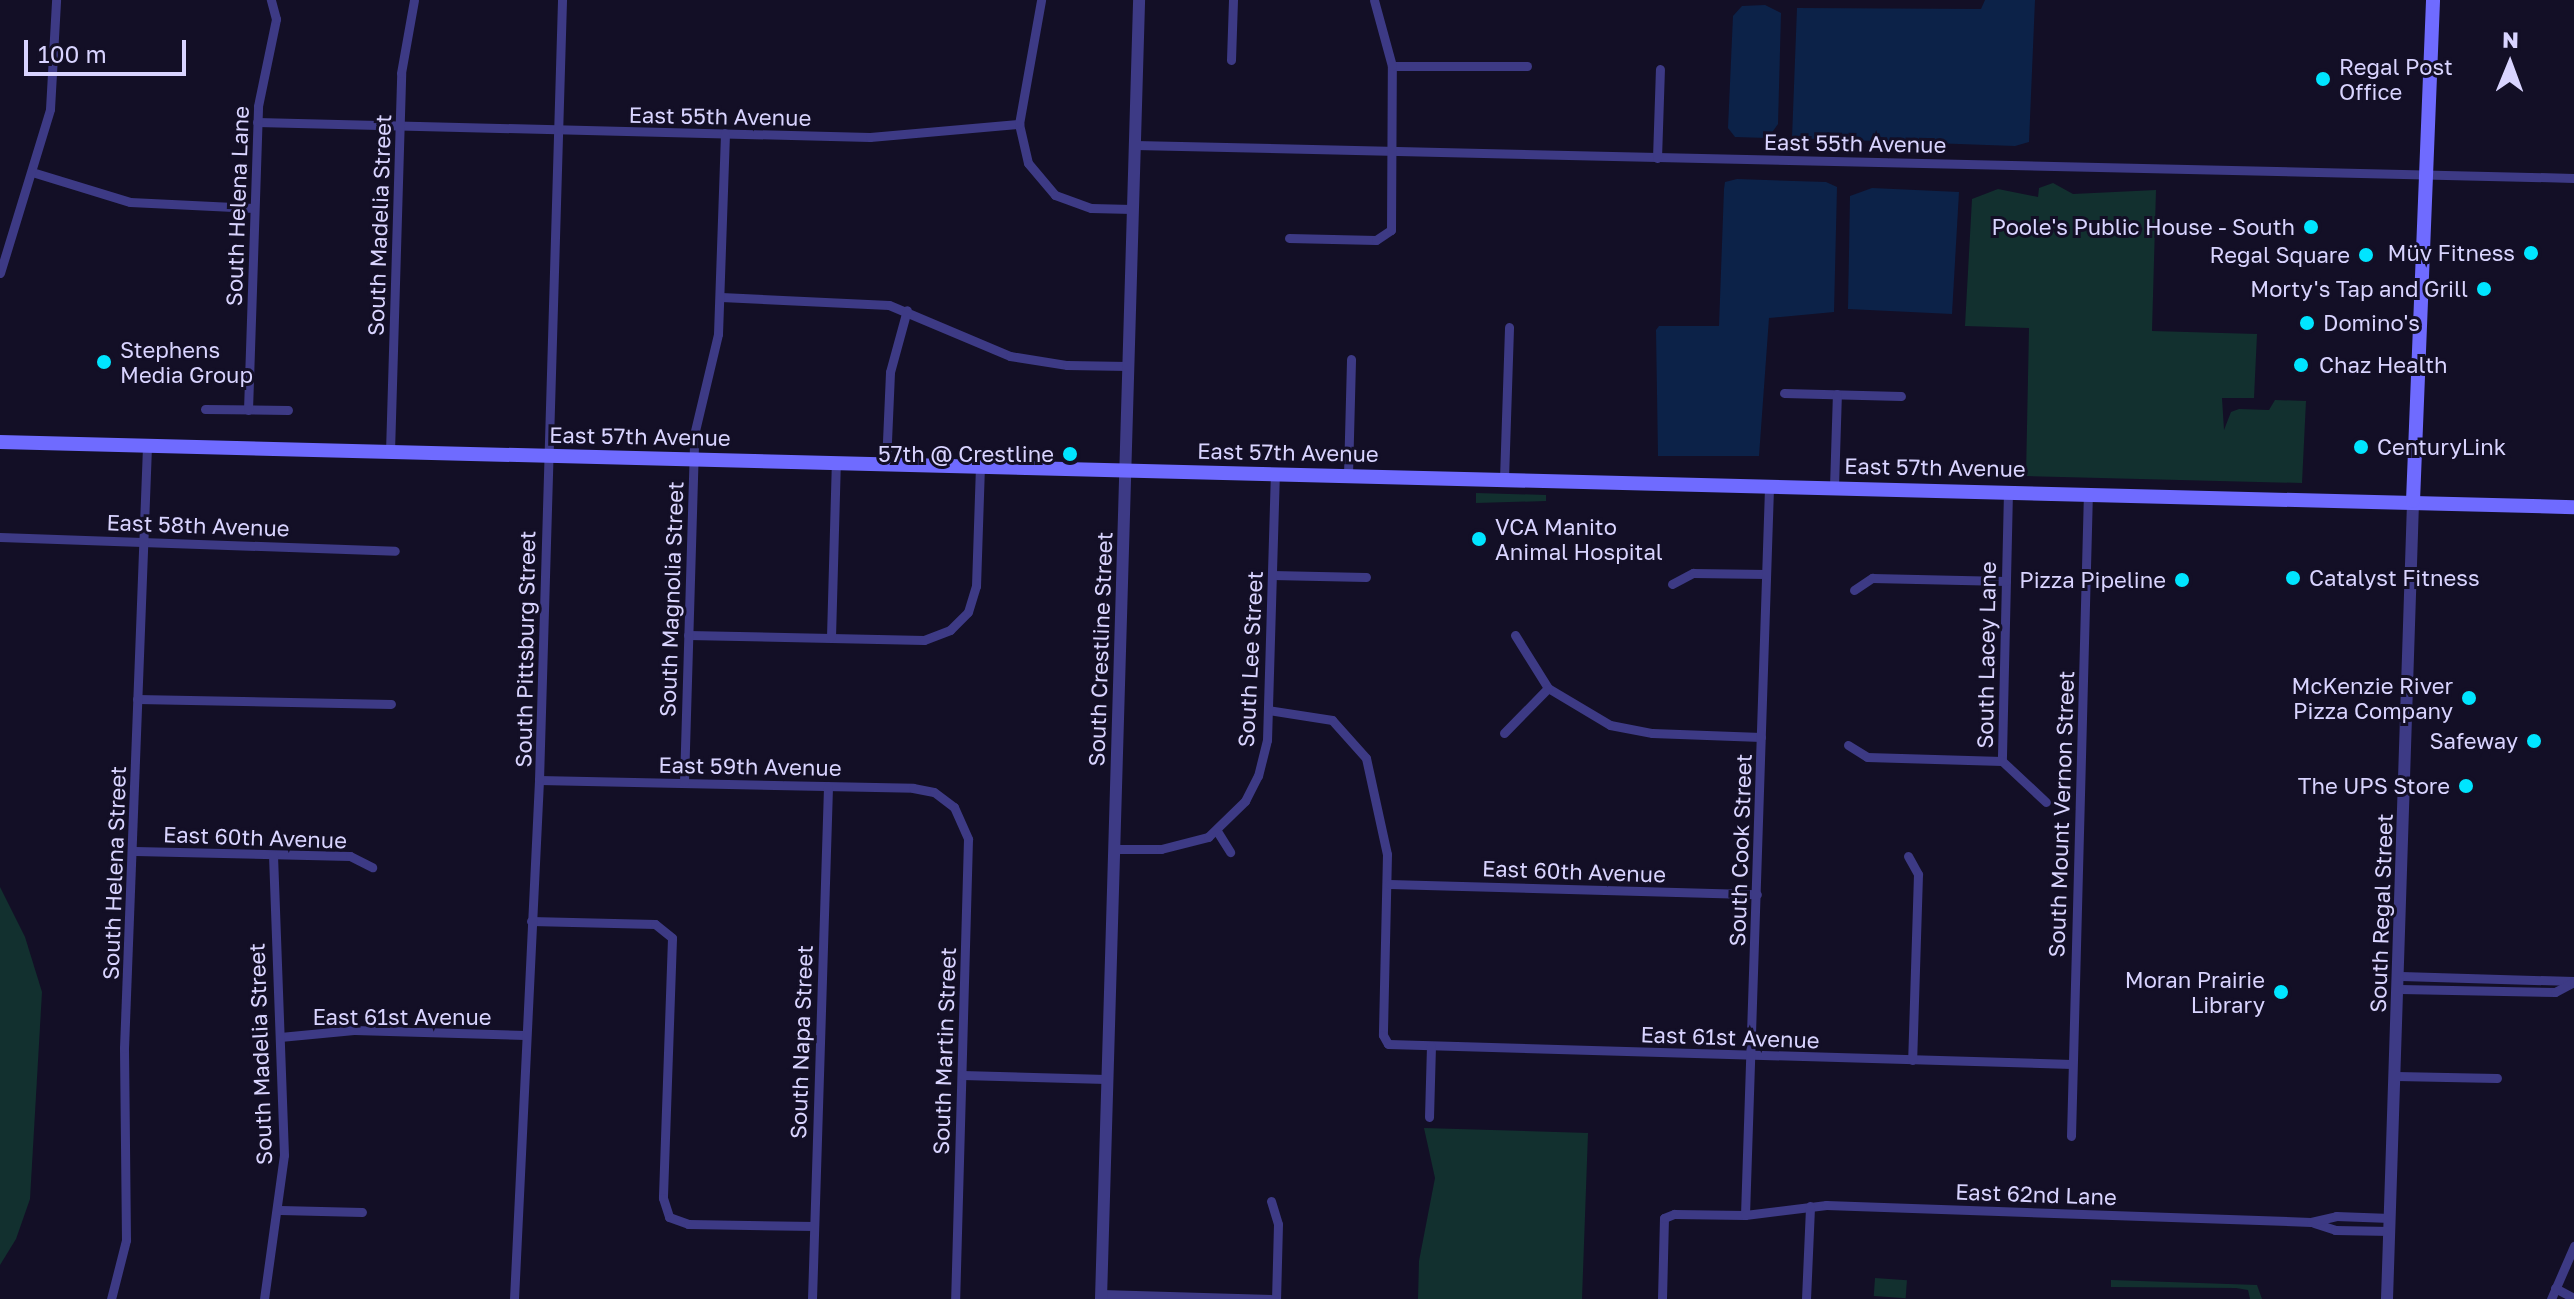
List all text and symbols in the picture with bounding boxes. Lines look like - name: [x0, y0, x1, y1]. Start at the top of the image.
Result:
- scale bar: [28, 24, 190, 74]
- north arrow: [2470, 24, 2550, 104]
- text: N: [2502, 26, 2519, 53]
- text: 100 m: [38, 39, 107, 68]
- place label: Regal Post Office: [2339, 53, 2453, 104]
- marker: Regal Post Office: [2314, 70, 2332, 88]
- street label: East 55th Avenue: [628, 101, 812, 131]
- street label: South Helena Lane: [220, 105, 254, 307]
- street label: South Madelia Street: [362, 114, 396, 336]
- street label: East 55th Avenue: [1763, 128, 1947, 158]
- place label: Poole's Public House - South: [1991, 214, 2295, 240]
- marker: Poole's Public House - South: [2302, 218, 2320, 236]
- place label: Müv Fitness: [2388, 240, 2515, 266]
- place label: Regal Square: [2210, 242, 2350, 268]
- marker: Müv Fitness: [2522, 244, 2540, 262]
- marker: Regal Square: [2357, 246, 2375, 264]
- place label: Morty's Tap and Grill: [2250, 276, 2468, 302]
- marker: Morty's Tap and Grill: [2475, 280, 2493, 298]
- place label: Domino's: [2323, 310, 2420, 336]
- marker: Domino's: [2298, 314, 2316, 332]
- place label: Stephens Media Group: [120, 336, 253, 388]
- place label: Chaz Health: [2319, 352, 2447, 378]
- marker: Stephens Media Group: [95, 353, 113, 371]
- marker: Chaz Health: [2290, 354, 2312, 376]
- street label: East 57th Avenue: [549, 421, 731, 451]
- place label: CenturyLink: [2377, 434, 2506, 460]
- street label: East 57th Avenue: [1197, 437, 1379, 467]
- marker: CenturyLink: [2352, 438, 2370, 456]
- place label: 57th @ Crestline: [878, 441, 1054, 467]
- marker: 57th @ Crestline: [1061, 445, 1079, 463]
- street label: East 57th Avenue: [1844, 452, 2026, 482]
- street label: South Magnolia Street: [654, 481, 688, 717]
- street label: East 58th Avenue: [106, 509, 290, 541]
- place label: VCA Manito Animal Hospital: [1495, 513, 1663, 564]
- street label: South Pittsburg Street: [510, 530, 540, 768]
- marker: VCA Manito Animal Hospital: [1470, 530, 1488, 548]
- street label: South Crestline Street: [1083, 531, 1117, 767]
- street label: South Lacey Lane: [1971, 561, 2001, 749]
- place label: Catalyst Fitness: [2309, 565, 2480, 591]
- place label: Pizza Pipeline: [2019, 567, 2166, 593]
- marker: Catalyst Fitness: [2284, 569, 2302, 587]
- street label: South Lee Street: [1232, 570, 1268, 748]
- marker: Pizza Pipeline: [2173, 571, 2191, 589]
- street label: South Mount Vernon Street: [2043, 670, 2079, 958]
- place label: McKenzie River Pizza Company: [2292, 672, 2453, 724]
- marker: McKenzie River Pizza Company: [2460, 689, 2478, 707]
- place label: Safeway: [2429, 728, 2518, 754]
- marker: Safeway: [2525, 732, 2543, 750]
- street label: East 59th Avenue: [658, 751, 842, 781]
- street label: South Cook Street: [1723, 753, 1757, 947]
- street label: South Helena Street: [97, 766, 131, 980]
- place label: The UPS Store: [2298, 773, 2450, 799]
- marker: The UPS Store: [2457, 777, 2475, 795]
- street label: South Regal Street: [2364, 813, 2398, 1013]
- street label: East 60th Avenue: [163, 821, 347, 853]
- street label: East 60th Avenue: [1482, 855, 1666, 887]
- street label: South Madelia Street: [243, 943, 277, 1165]
- street label: South Napa Street: [784, 945, 818, 1139]
- street label: South Martin Street: [927, 947, 961, 1155]
- place label: Moran Prairie Library: [2125, 966, 2265, 1018]
- marker: Moran Prairie Library: [2272, 983, 2290, 1001]
- street label: East 61st Avenue: [312, 1004, 492, 1030]
- street label: East 61st Avenue: [1640, 1021, 1820, 1053]
- street label: East 62nd Lane: [1955, 1178, 2117, 1210]

